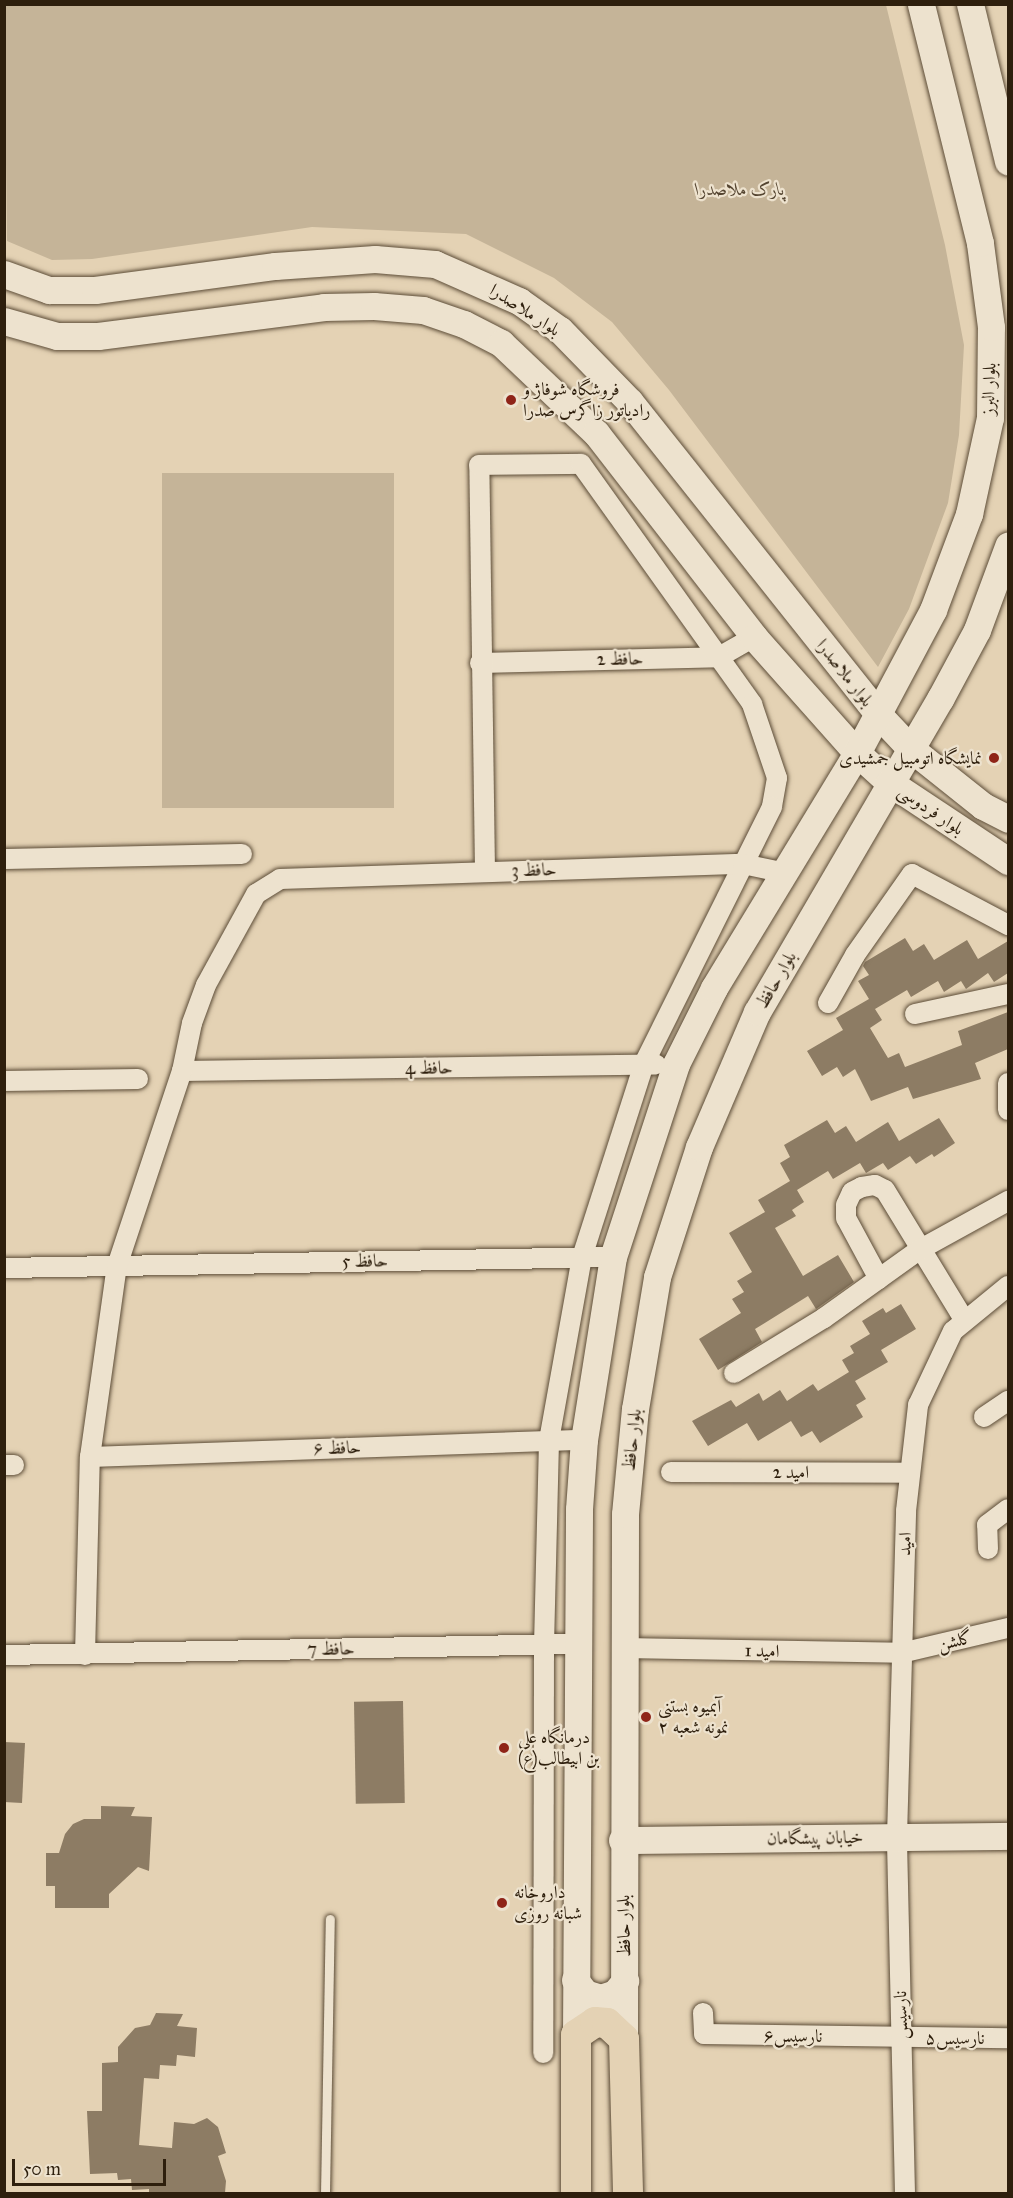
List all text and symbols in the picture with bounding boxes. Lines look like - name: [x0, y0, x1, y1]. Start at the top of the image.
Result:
- park label: پارک ملاصدرا: [695, 178, 785, 200]
- street label: بلوار ملاصدرا: [485, 279, 565, 341]
- street label: بلوار البرز: [977, 362, 1001, 416]
- place label: فروشگاه شوفاژ و رادیاتور زاگرس صدرا: [523, 379, 651, 422]
- marker: فروشگاه شوفاژ و رادیاتور زاگرس صدرا: [504, 393, 518, 407]
- street label: بلوار ملاصدرا: [812, 635, 878, 711]
- street label: حافظ 2: [597, 648, 643, 670]
- place label: نمایشگاه اتومبیل جمشیدی: [839, 747, 982, 769]
- marker: نمایشگاه اتومبیل جمشیدی: [987, 751, 1001, 765]
- street label: بلوار فردوسی: [894, 780, 968, 840]
- street label: حافظ 3: [511, 858, 557, 882]
- street label: بلوار حافظ: [751, 948, 801, 1012]
- street label: حافظ 4: [405, 1057, 453, 1079]
- street label: حافظ 5: [342, 1250, 388, 1272]
- street label: بلوار حافظ: [618, 1408, 646, 1472]
- street label: حافظ ۶: [313, 1436, 361, 1460]
- street label: امید 2: [773, 1461, 809, 1483]
- street label: امید: [894, 1532, 916, 1556]
- street label: گلشن: [935, 1626, 975, 1656]
- street label: حافظ 7: [307, 1638, 355, 1660]
- street label: امید 1: [744, 1640, 780, 1662]
- place label: آبمیوه بستنی نمونه شعبه ۲: [658, 1696, 729, 1738]
- marker: آبمیوه بستنی نمونه شعبه ۲: [639, 1710, 653, 1724]
- place label: درمانگاه علی بن ابیطالب(ع): [518, 1727, 600, 1770]
- marker: درمانگاه علی بن ابیطالب(ع): [495, 1739, 513, 1757]
- street label: خیابان پیشگامان: [767, 1826, 863, 1850]
- place label: داروخانه شبانه روزی: [514, 1882, 582, 1924]
- street label: بلوار حافظ: [613, 1895, 635, 1957]
- marker: داروخانه شبانه روزی: [495, 1896, 509, 1910]
- street label: نارسیس: [890, 1990, 912, 2040]
- street label: نارسیس۶: [763, 2025, 823, 2047]
- street label: نارسیس۵: [925, 2027, 985, 2049]
- scale bar: [15, 2147, 170, 2185]
- text: 50 m: [23, 2158, 61, 2180]

